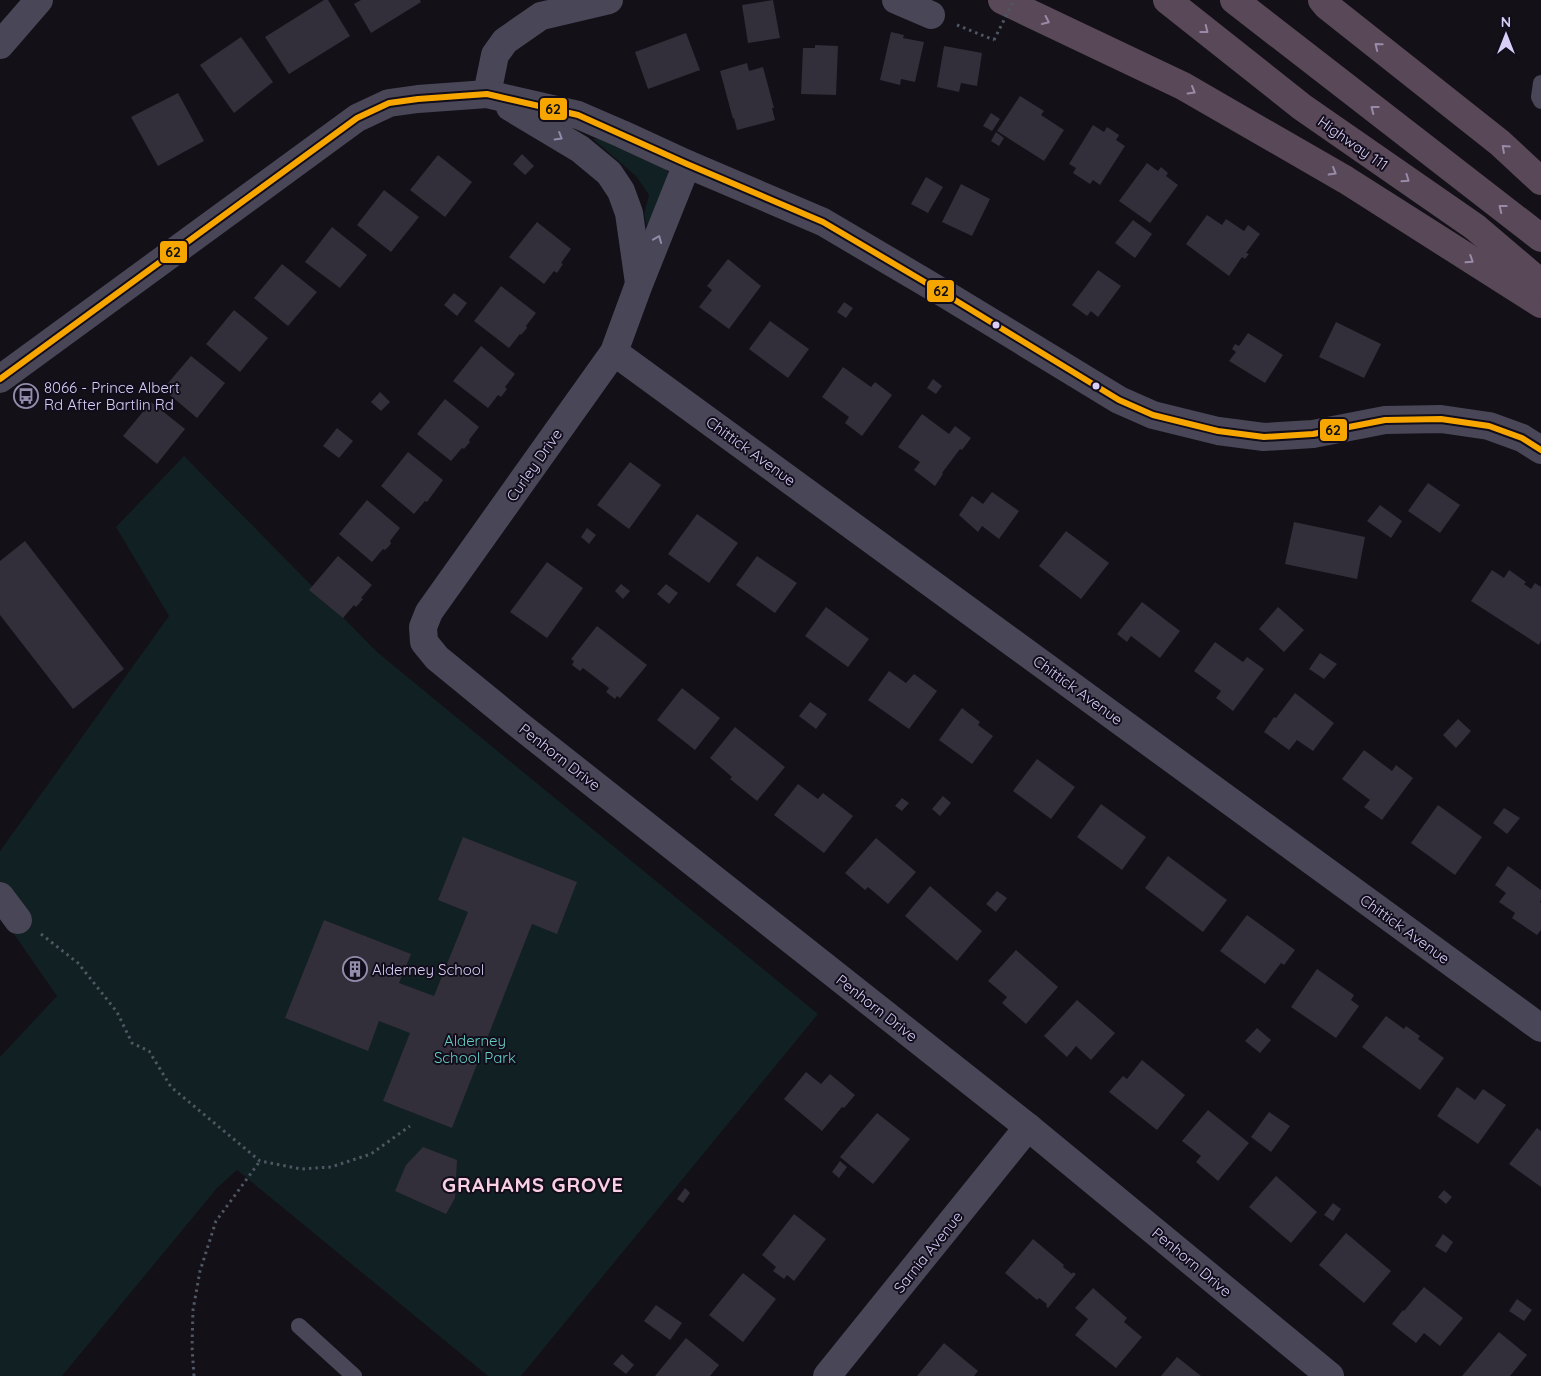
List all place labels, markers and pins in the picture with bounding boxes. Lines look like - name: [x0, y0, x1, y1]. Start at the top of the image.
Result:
- unlabelled marker: [991, 320, 1001, 330]
- place label: 8066 - Prince Albert Rd After Bartlin Rd: [44, 378, 180, 414]
- unlabelled marker: [1091, 381, 1101, 391]
- bus stop icon: 8066 - Prince Albert Rd After Bartlin Rd: [13, 383, 39, 409]
- building icon: Alderney School: [342, 956, 368, 982]
- place label: Alderney School: [372, 960, 484, 979]

